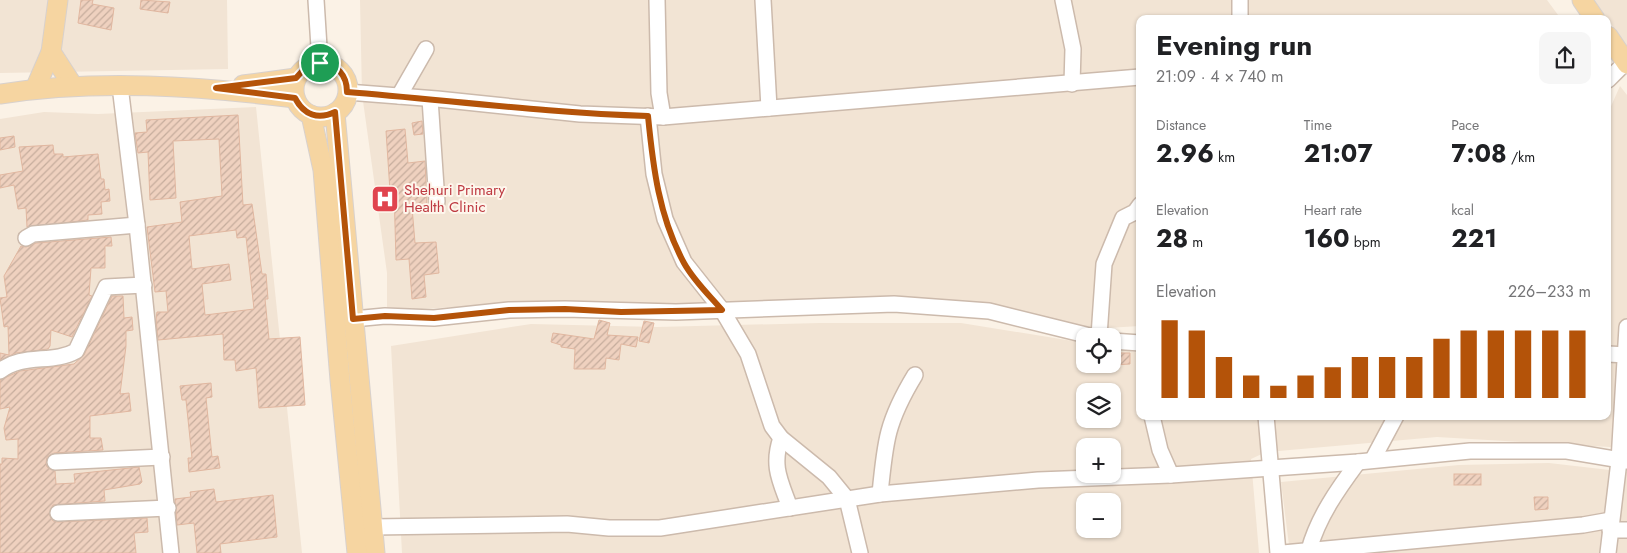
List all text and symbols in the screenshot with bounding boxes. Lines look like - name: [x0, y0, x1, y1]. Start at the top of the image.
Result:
- text: Evening run: [1156, 25, 1312, 66]
- button: share: [1539, 32, 1591, 84]
- pin: [299, 42, 341, 84]
- icon: arrive: [306, 49, 334, 77]
- text: 21:09 · 4 × 740 m: [1156, 65, 1283, 88]
- text: Distance: [1156, 115, 1206, 135]
- text: Time: [1304, 115, 1332, 135]
- text: Pace: [1451, 115, 1479, 135]
- text: 2.96: [1156, 135, 1214, 171]
- text: 21:07: [1304, 135, 1372, 171]
- text: 7:08: [1451, 135, 1507, 171]
- text: km: [1214, 147, 1235, 167]
- text: /km: [1507, 147, 1535, 167]
- place label: Shehuri Primary Health Clinic: [404, 179, 506, 218]
- hospital icon: Shehuri Primary Health Clinic: [370, 184, 400, 214]
- text: Elevation: [1156, 200, 1209, 220]
- text: Heart rate: [1304, 200, 1362, 220]
- text: kcal: [1451, 200, 1474, 220]
- text: 28: [1156, 220, 1188, 256]
- text: 160: [1304, 220, 1350, 256]
- text: 221: [1451, 220, 1497, 256]
- text: m: [1188, 232, 1203, 252]
- text: bpm: [1350, 232, 1381, 252]
- text: Elevation: [1156, 280, 1216, 303]
- text: 226–233 m: [1508, 280, 1591, 303]
- map controls: [1076, 328, 1121, 538]
- button: locate: [1076, 328, 1121, 373]
- button: layers: [1076, 383, 1121, 428]
- button: +: [1076, 438, 1121, 483]
- button: −: [1076, 493, 1121, 538]

